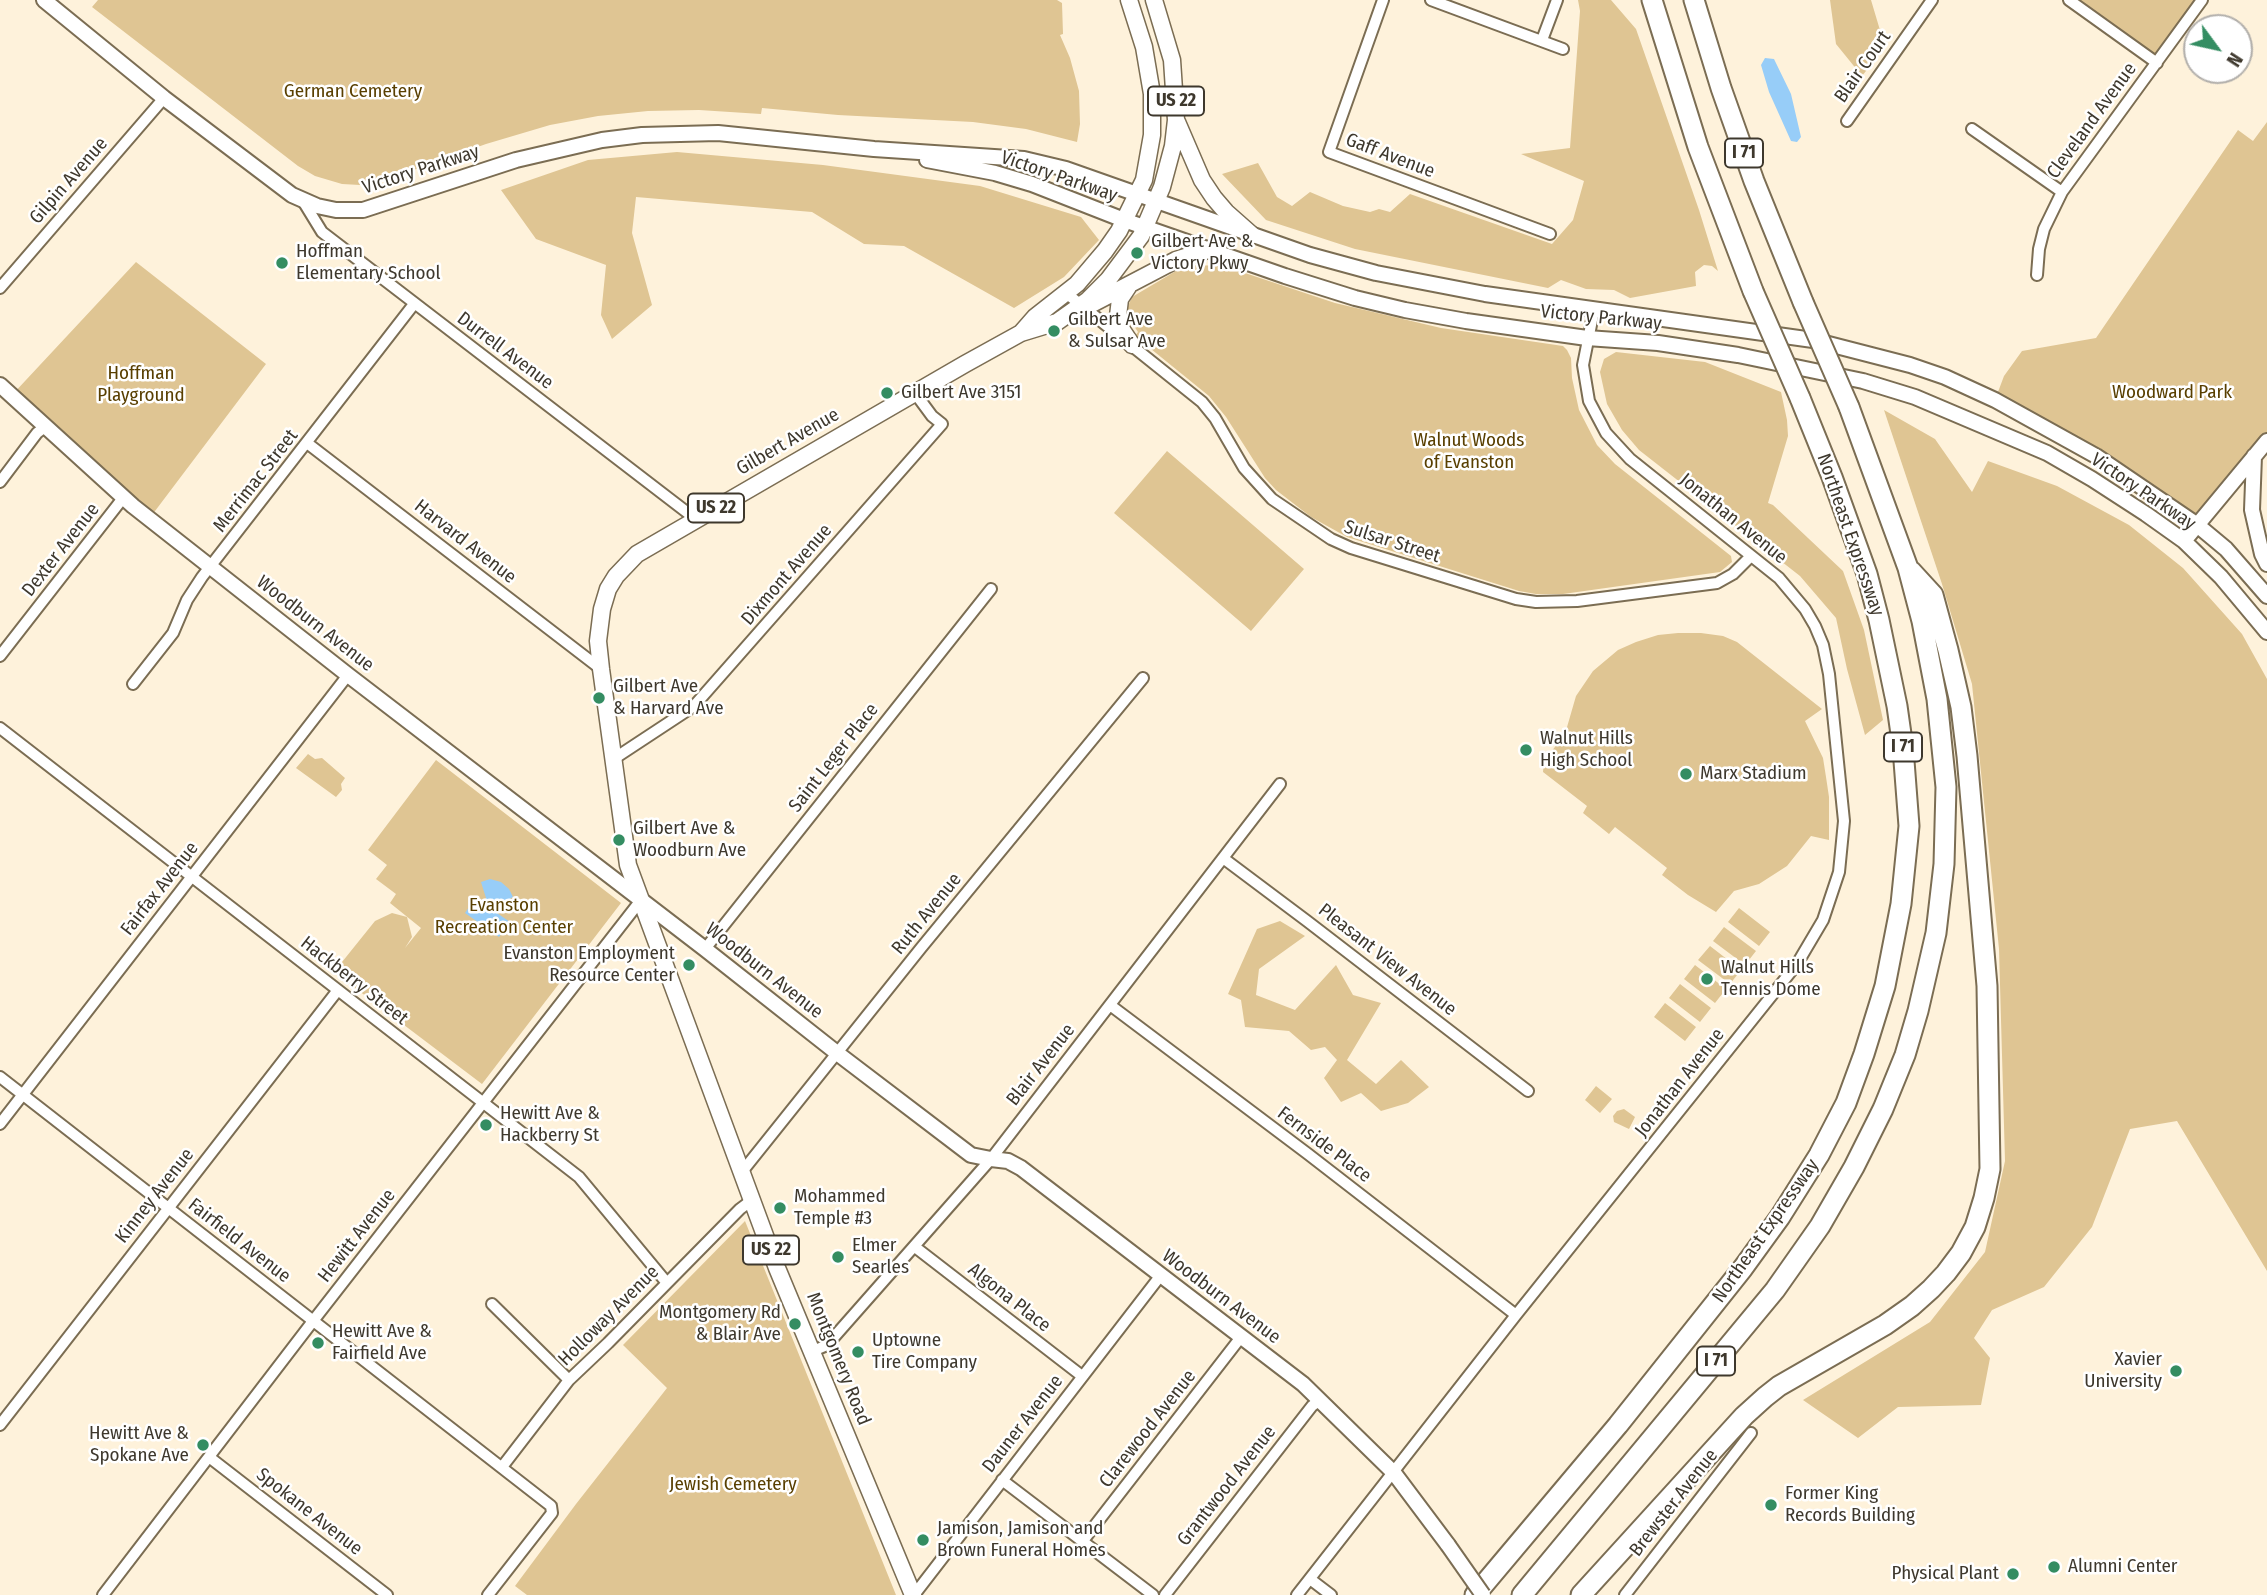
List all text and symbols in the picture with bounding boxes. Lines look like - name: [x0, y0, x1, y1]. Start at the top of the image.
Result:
- north arrow: [2183, 14, 2253, 84]
- street label: Blair Court: [1830, 27, 1896, 107]
- text: N: [2222, 49, 2247, 71]
- street label: Cleveland Avenue: [2042, 59, 2142, 183]
- park label: German Cemetery: [284, 81, 422, 103]
- road number: US 22: [1148, 86, 1204, 116]
- street label: Gaff Avenue: [1342, 129, 1438, 183]
- street label: Gilpin Avenue: [25, 133, 113, 229]
- road number: I 71: [1725, 138, 1763, 168]
- street label: Victory Parkway: [360, 140, 482, 200]
- street label: Victory Parkway: [998, 146, 1120, 208]
- place label: Gilbert Ave & Victory Pkwy: [1151, 231, 1253, 275]
- place label: Hoffman Elementary School: [296, 241, 441, 285]
- marker: Gilbert Ave & Victory Pkwy: [1129, 245, 1145, 261]
- marker: Hoffman Elementary School: [274, 255, 290, 271]
- street label: Victory Parkway: [1539, 300, 1663, 336]
- street label: Durrell Avenue: [452, 307, 558, 395]
- place label: Gilbert Ave & Sulsar Ave: [1068, 309, 1166, 353]
- marker: Gilbert Ave & Sulsar Ave: [1046, 323, 1062, 339]
- park label: Hoffman Playground: [97, 363, 185, 407]
- place label: Gilbert Ave 3151: [901, 382, 1021, 404]
- park label: Woodward Park: [2112, 382, 2232, 404]
- marker: Gilbert Ave 3151: [879, 385, 895, 401]
- street label: Gilbert Avenue: [733, 403, 843, 481]
- street label: Merrimac Street: [209, 425, 303, 537]
- park label: Walnut Woods of Evanston: [1414, 430, 1524, 474]
- street label: Victory Parkway: [2086, 449, 2200, 535]
- street label: Northeast Expressway: [1812, 451, 1888, 619]
- street label: Jonathan Avenue: [1675, 469, 1791, 569]
- road number: US 22: [688, 494, 744, 522]
- street label: Harvard Avenue: [410, 495, 520, 589]
- street label: Dexter Avenue: [18, 499, 104, 601]
- street label: Sulsar Street: [1341, 516, 1443, 568]
- street label: Dixmont Avenue: [737, 520, 837, 630]
- street label: Woodburn Avenue: [252, 571, 378, 677]
- place label: Gilbert Ave & Harvard Ave: [613, 676, 724, 720]
- marker: Gilbert Ave & Harvard Ave: [591, 690, 607, 706]
- street label: Saint Leger Place: [784, 699, 884, 817]
- place label: Walnut Hills High School: [1540, 728, 1633, 772]
- road number: I 71: [1884, 732, 1922, 762]
- marker: Walnut Hills High School: [1518, 742, 1534, 758]
- place label: Marx Stadium: [1700, 763, 1807, 785]
- marker: Marx Stadium: [1678, 766, 1694, 782]
- place label: Gilbert Ave & Woodburn Ave: [633, 818, 746, 862]
- marker: Gilbert Ave & Woodburn Ave: [611, 832, 627, 848]
- street label: Fairfax Avenue: [116, 838, 204, 940]
- street label: Ruth Avenue: [887, 869, 967, 959]
- park label: Evanston Recreation Center: [435, 895, 573, 939]
- street label: Pleasant View Avenue: [1313, 899, 1461, 1021]
- street label: Woodburn Avenue: [701, 918, 827, 1024]
- street label: Hackberry Street: [296, 932, 412, 1030]
- place label: Evanston Employment Resource Center: [503, 943, 675, 987]
- marker: Evanston Employment Resource Center: [681, 957, 697, 973]
- place label: Walnut Hills Tennis Dome: [1721, 957, 1821, 1001]
- marker: Walnut Hills Tennis Dome: [1699, 971, 1715, 987]
- street label: Blair Avenue: [1002, 1020, 1080, 1110]
- street label: Jonathan Avenue: [1631, 1024, 1729, 1142]
- street label: Fernside Place: [1273, 1102, 1375, 1188]
- place label: Hewitt Ave & Hackberry St: [500, 1103, 600, 1147]
- marker: Hewitt Ave & Hackberry St: [478, 1117, 494, 1133]
- street label: Kinney Avenue: [111, 1144, 199, 1248]
- street label: Northeast Expressway: [1708, 1155, 1824, 1307]
- street label: Hewitt Avenue: [314, 1185, 400, 1287]
- place label: Mohammed Temple #3: [794, 1186, 886, 1230]
- street label: Fairfield Avenue: [183, 1194, 295, 1288]
- marker: Mohammed Temple #3: [772, 1200, 788, 1216]
- place label: Elmer Searles: [852, 1235, 909, 1279]
- road number: US 22: [743, 1236, 799, 1265]
- street label: Woodburn Avenue: [1157, 1245, 1285, 1349]
- marker: Elmer Searles: [830, 1249, 846, 1265]
- street label: Algona Place: [963, 1259, 1055, 1337]
- street label: Holloway Avenue: [554, 1261, 664, 1371]
- street label: Montgomery Road: [801, 1289, 875, 1429]
- place label: Montgomery Rd & Blair Ave: [659, 1302, 781, 1346]
- marker: Montgomery Rd & Blair Ave: [787, 1316, 803, 1332]
- place label: Hewitt Ave & Fairfield Ave: [332, 1321, 432, 1365]
- place label: Uptowne Tire Company: [872, 1330, 977, 1374]
- marker: Hewitt Ave & Fairfield Ave: [310, 1335, 326, 1351]
- marker: Uptowne Tire Company: [850, 1344, 866, 1360]
- road number: I 71: [1697, 1346, 1735, 1376]
- place label: Xavier University: [2084, 1349, 2162, 1393]
- marker: Xavier University: [2168, 1363, 2184, 1379]
- street label: Clarewood Avenue: [1095, 1365, 1201, 1493]
- street label: Dauner Avenue: [978, 1371, 1068, 1477]
- street label: Grantwood Avenue: [1173, 1421, 1281, 1551]
- place label: Hewitt Ave & Spokane Ave: [89, 1423, 189, 1467]
- marker: Hewitt Ave & Spokane Ave: [195, 1437, 211, 1453]
- street label: Brewster Avenue: [1625, 1445, 1723, 1561]
- street label: Spokane Avenue: [251, 1464, 367, 1560]
- park label: Jewish Cemetery: [669, 1474, 797, 1496]
- place label: Former King Records Building: [1785, 1483, 1915, 1527]
- marker: Former King Records Building: [1763, 1497, 1779, 1513]
- place label: Jamison, Jamison and Brown Funeral Homes: [937, 1518, 1106, 1562]
- marker: Jamison, Jamison and Brown Funeral Homes: [915, 1532, 931, 1548]
- place label: Alumni Center: [2068, 1556, 2177, 1578]
- marker: Alumni Center: [2046, 1559, 2062, 1575]
- place label: Physical Plant: [1892, 1563, 1999, 1585]
- marker: Physical Plant: [2005, 1566, 2021, 1582]

